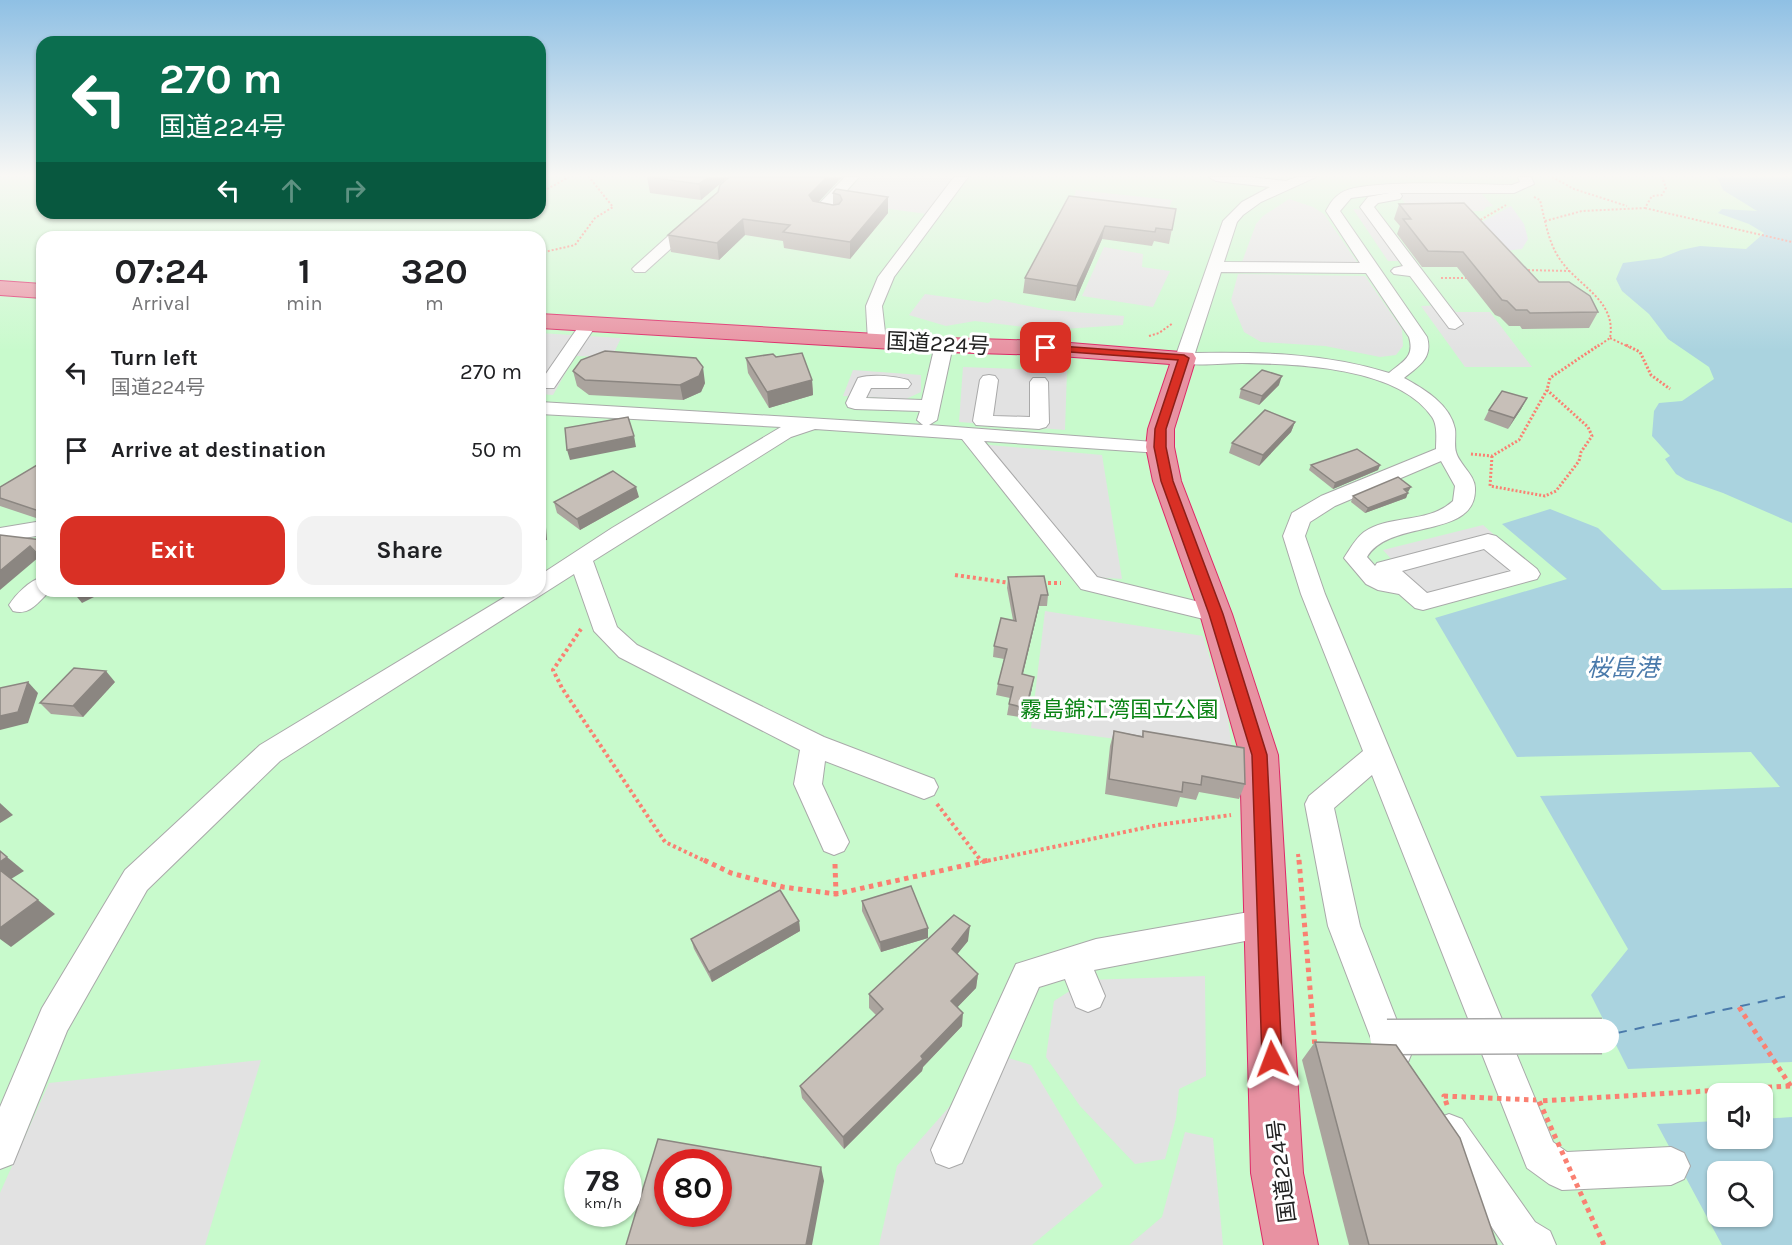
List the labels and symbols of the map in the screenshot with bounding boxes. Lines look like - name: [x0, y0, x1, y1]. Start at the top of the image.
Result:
- pin: [1020, 322, 1071, 373]
- street label: 国道224号: [885, 328, 991, 360]
- water label: 桜島港: [1587, 654, 1662, 682]
- park label: 霧島錦江湾国立公園: [1020, 697, 1218, 723]
- position arrow: [1240, 1027, 1304, 1091]
- street label: 国道224号: [1263, 1118, 1301, 1224]
- speed limit sign: 80: [654, 1149, 732, 1227]

